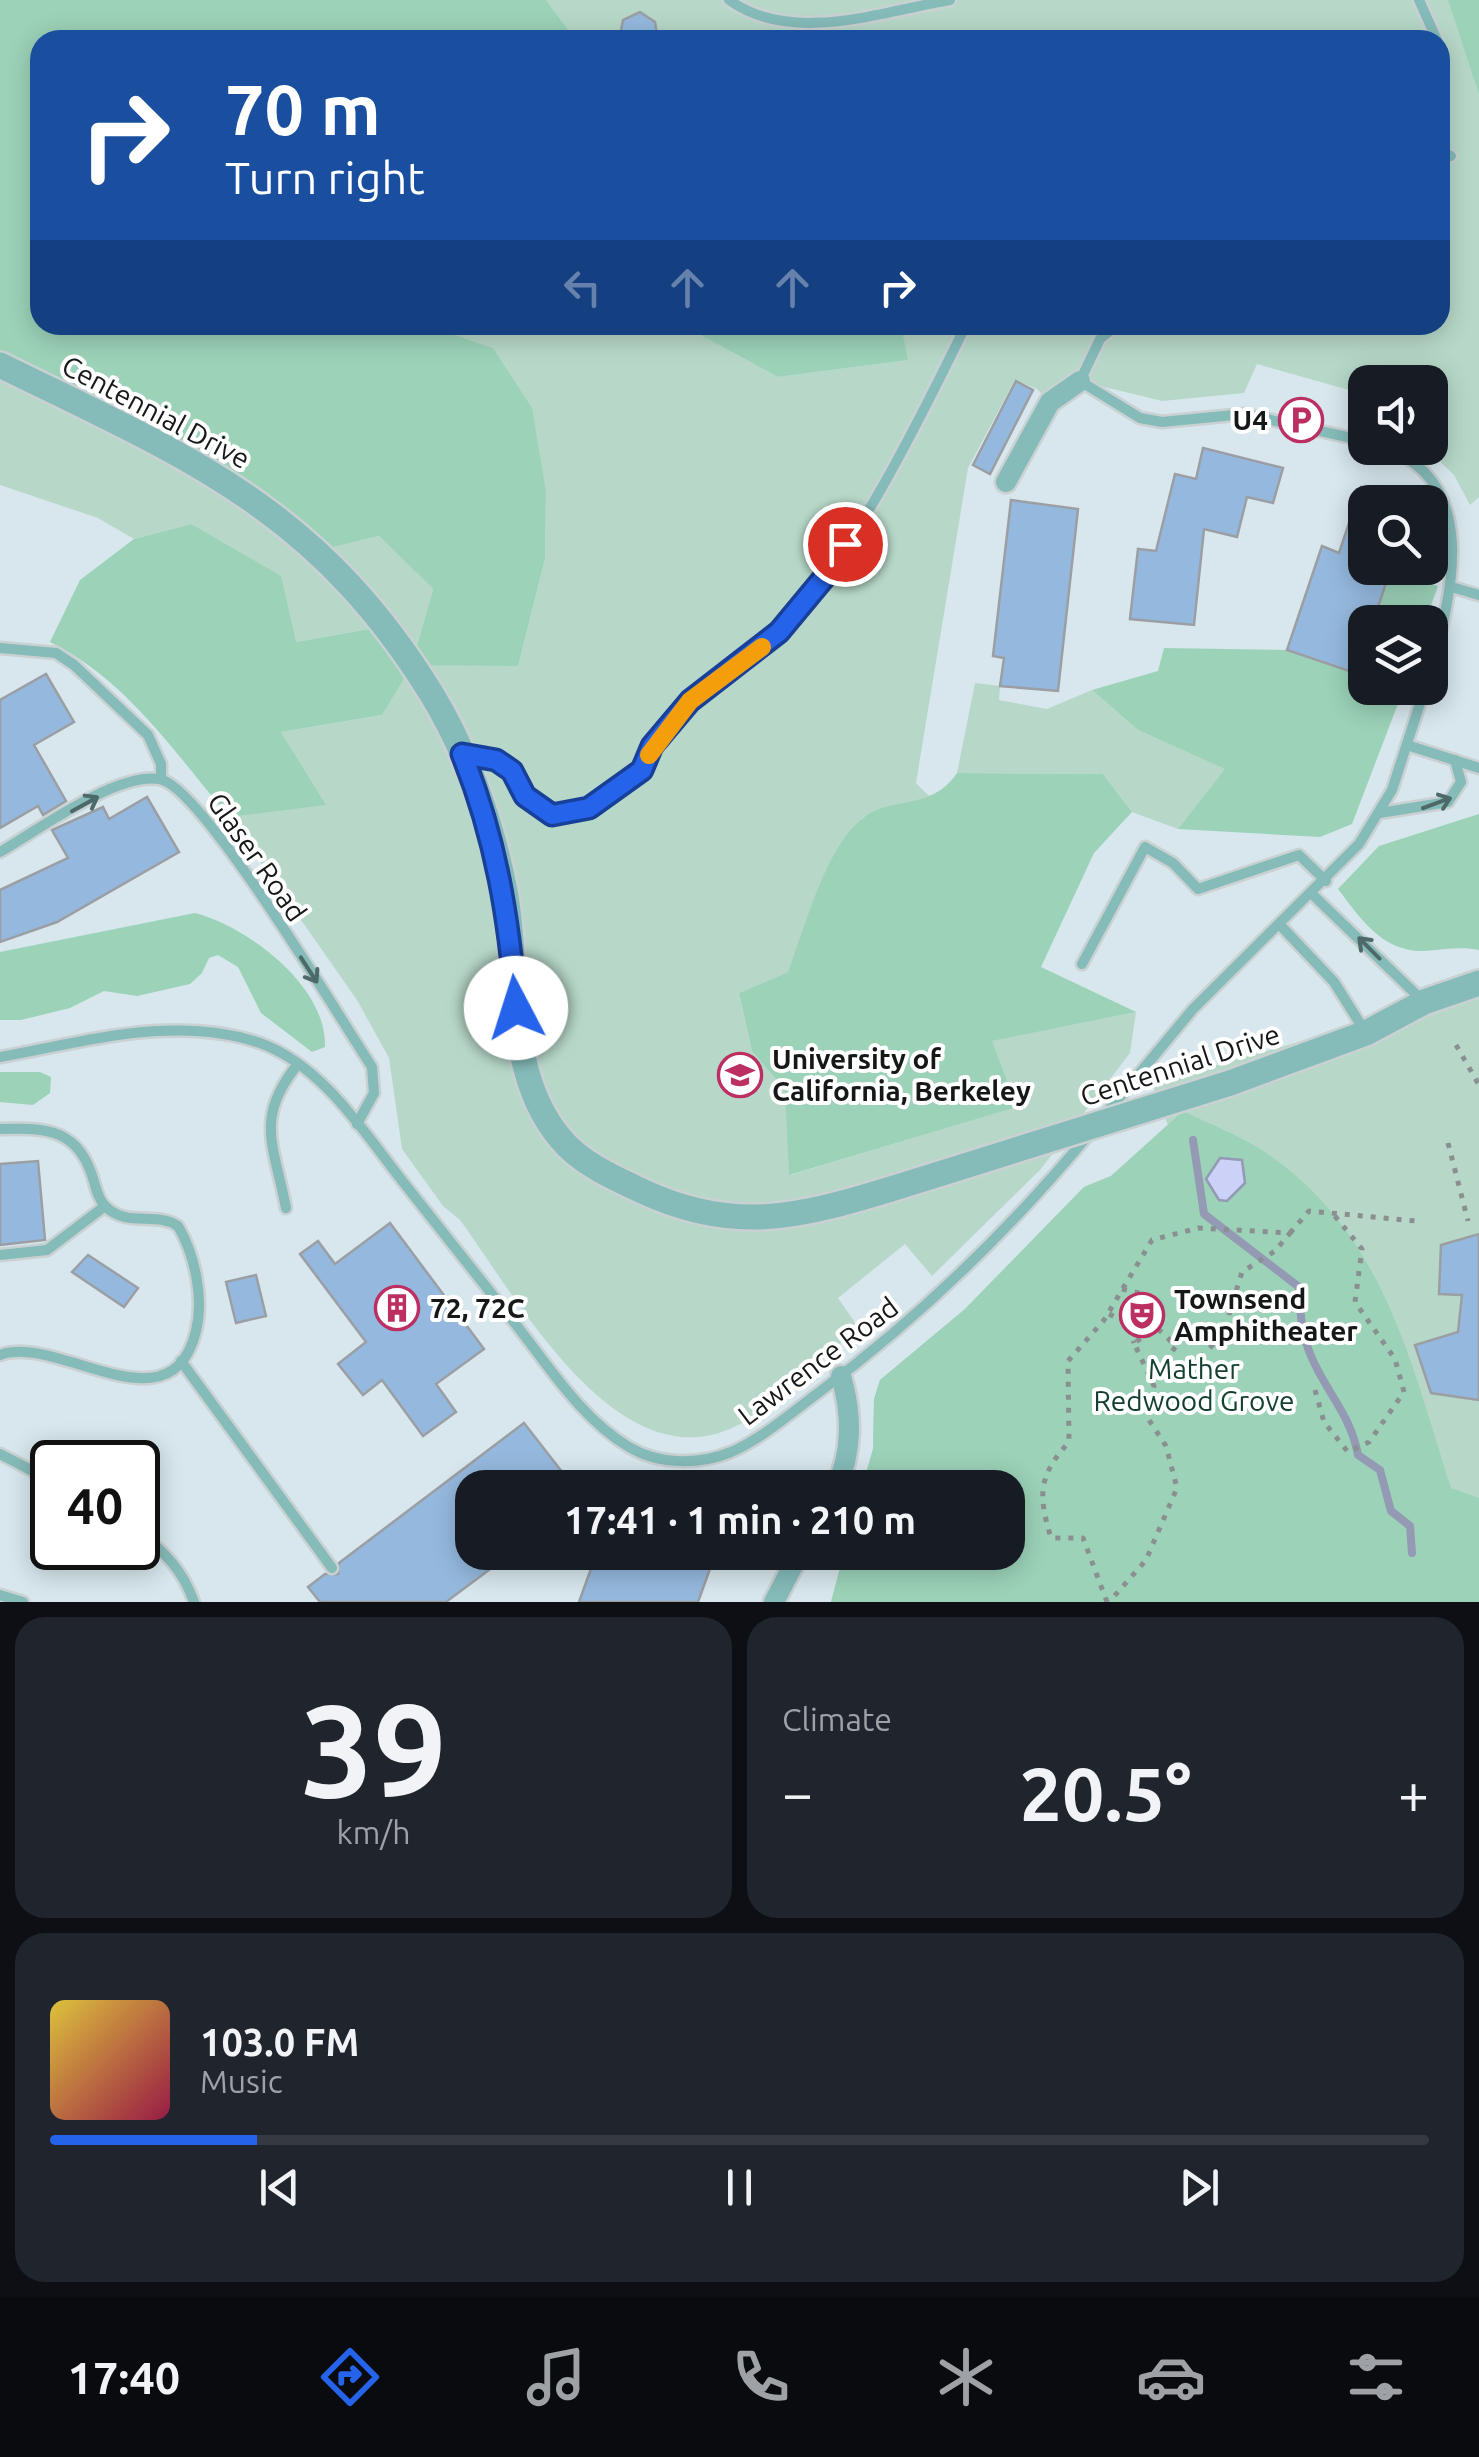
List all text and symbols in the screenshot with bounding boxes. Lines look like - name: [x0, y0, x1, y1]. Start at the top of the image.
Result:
- icon: right: [60, 70, 190, 200]
- text: 70 m: [225, 70, 381, 148]
- text: Turn right: [225, 152, 425, 203]
- icon: left: [555, 260, 610, 315]
- icon: ahead: [660, 260, 715, 315]
- icon: ahead: [765, 260, 820, 315]
- icon: right: [870, 260, 925, 315]
- street label: Centennial Drive: [57, 349, 255, 474]
- map controls: [1348, 365, 1448, 705]
- button: sound: [1348, 365, 1448, 465]
- parking icon: U4: [1278, 397, 1324, 443]
- place label: U4: [1233, 404, 1268, 435]
- button: search: [1348, 485, 1448, 585]
- pin: [803, 502, 888, 587]
- icon: arrive: [818, 517, 873, 572]
- button: layers: [1348, 605, 1448, 705]
- street label: Glaser Road: [202, 787, 313, 927]
- one-way arrow: [70, 793, 99, 813]
- one-way arrow: [1421, 793, 1452, 811]
- one-way arrow: [1357, 936, 1381, 960]
- one-way arrow: [298, 955, 319, 984]
- position arrow: [464, 956, 568, 1060]
- street label: Centennial Drive: [1076, 1018, 1284, 1111]
- place label: University of California, Berkeley: [772, 1043, 1031, 1106]
- school or university icon: University of California, Berkeley: [717, 1052, 763, 1098]
- place label: Townsend Amphitheater: [1174, 1283, 1358, 1346]
- building icon: 72, 72C: [374, 1285, 420, 1331]
- street label: Lawrence Road: [732, 1291, 904, 1431]
- place label: 72, 72C: [430, 1292, 525, 1323]
- theatre icon: Townsend Amphitheater: [1119, 1292, 1165, 1338]
- park label: Mather Redwood Grove: [1093, 1353, 1295, 1416]
- speed limit sign: 40: [30, 1440, 160, 1570]
- text: 17:41 · 1 min · 210 m: [564, 1499, 916, 1541]
- text: 39: [300, 1676, 447, 1822]
- text: Climate: [782, 1701, 892, 1737]
- text: 20.5°: [1020, 1751, 1191, 1835]
- text: −: [782, 1762, 813, 1823]
- text: +: [1398, 1762, 1429, 1823]
- text: km/h: [337, 1814, 410, 1850]
- text: 103.0 FM: [200, 2021, 359, 2063]
- text: Music: [200, 2063, 283, 2099]
- icon: previous: [252, 2160, 307, 2215]
- icon: pause: [712, 2160, 767, 2215]
- icon: next: [1172, 2160, 1227, 2215]
- icon: directions: [315, 2342, 385, 2412]
- icon: music: [521, 2342, 591, 2412]
- icon: phone: [726, 2342, 796, 2412]
- icon: climate: [931, 2342, 1001, 2412]
- icon: car: [1136, 2342, 1206, 2412]
- icon: filters: [1341, 2342, 1411, 2412]
- text: 17:40: [68, 2352, 180, 2403]

